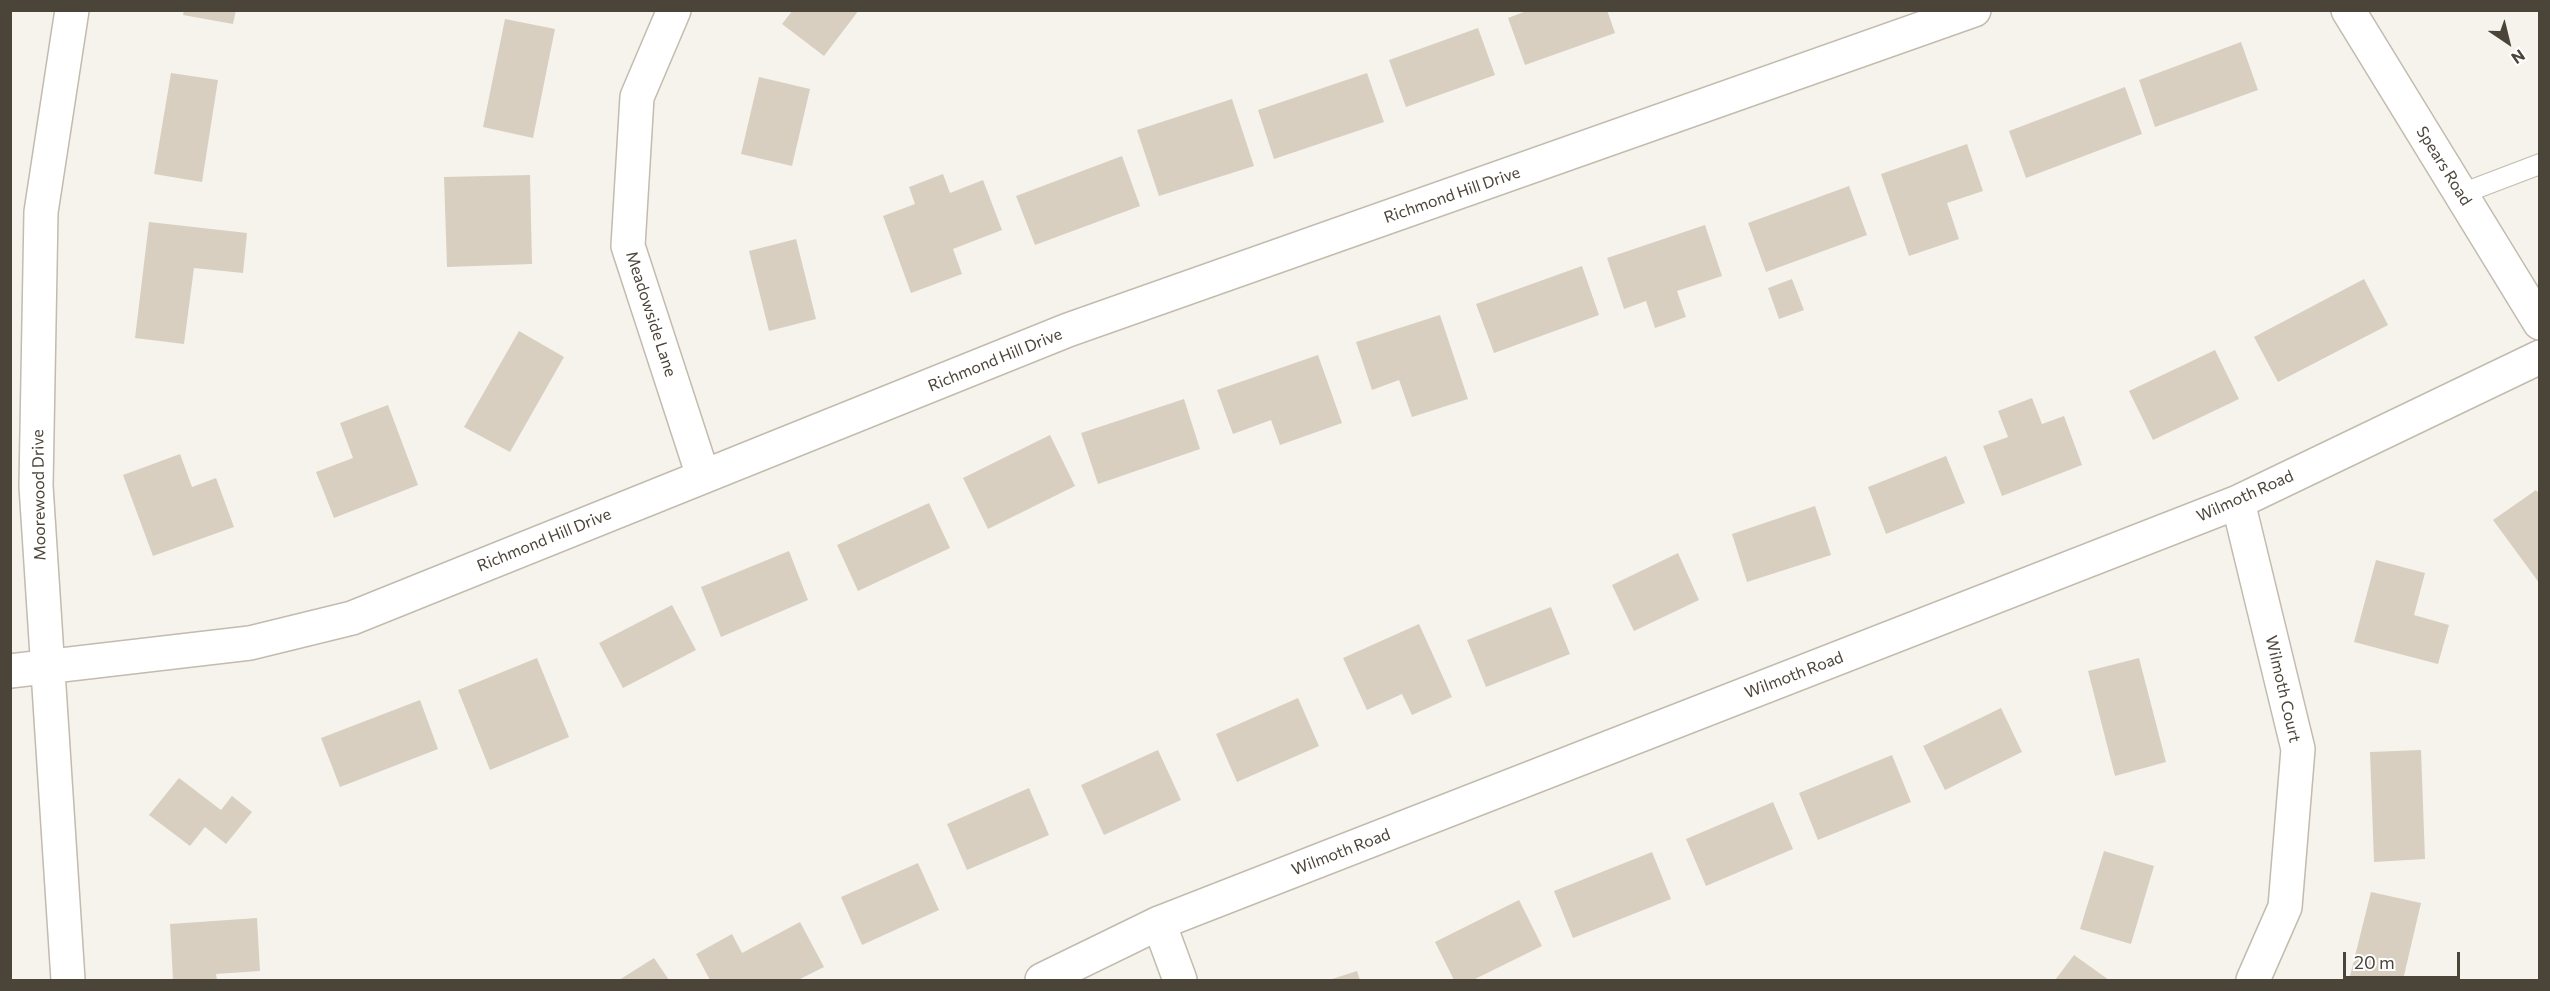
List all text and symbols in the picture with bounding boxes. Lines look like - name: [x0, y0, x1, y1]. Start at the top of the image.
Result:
- north arrow: [2478, 12, 2538, 72]
- text: N: [2508, 46, 2529, 68]
- street label: Spears Road: [2412, 123, 2476, 209]
- street label: Richmond Hill Drive: [1381, 163, 1523, 227]
- street label: Meadowside Lane: [622, 249, 680, 379]
- street label: Richmond Hill Drive: [925, 324, 1065, 396]
- street label: Moorewood Drive: [28, 429, 50, 561]
- street label: Wilmoth Road: [2194, 466, 2296, 526]
- street label: Richmond Hill Drive: [474, 504, 614, 576]
- street label: Wilmoth Court: [2261, 634, 2305, 744]
- street label: Wilmoth Road: [1742, 647, 1846, 703]
- street label: Wilmoth Road: [1289, 824, 1393, 880]
- scale bar: [2346, 940, 2463, 978]
- text: 20 m: [2354, 951, 2395, 973]

